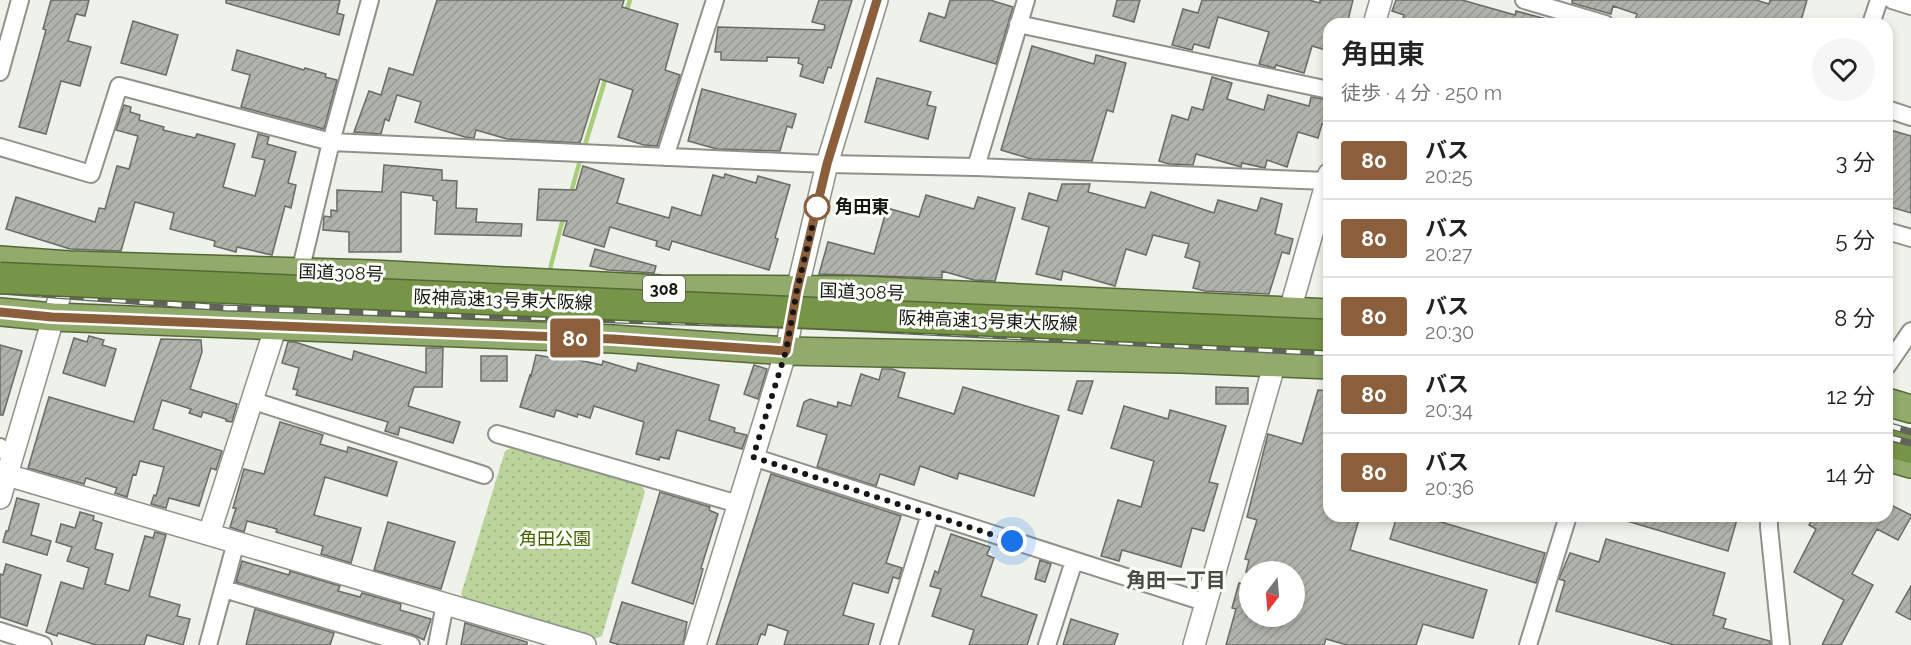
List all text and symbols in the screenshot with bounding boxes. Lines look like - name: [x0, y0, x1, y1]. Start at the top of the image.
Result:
- text: 角田東: [1341, 38, 1425, 71]
- button: heart: [1812, 38, 1875, 101]
- text: 徒歩 · 4 分 · 250 m: [1341, 81, 1502, 105]
- text: バス: [1425, 137, 1469, 163]
- text: 80: [1361, 148, 1387, 173]
- text: 3 分: [1836, 149, 1875, 175]
- text: 20:25: [1425, 164, 1473, 188]
- marker: 角田東: [804, 194, 830, 220]
- place label: 角田東: [835, 196, 889, 217]
- text: バス: [1425, 215, 1469, 241]
- text: 80: [1361, 226, 1387, 251]
- text: 5 分: [1835, 227, 1875, 253]
- text: 20:27: [1425, 242, 1473, 266]
- street label: 国道308号: [298, 261, 384, 284]
- road number: 308: [643, 276, 685, 302]
- street label: 国道308号: [819, 280, 905, 303]
- street label: 阪神高速13号東大阪線: [413, 286, 593, 313]
- text: バス: [1425, 293, 1469, 319]
- text: 80: [1361, 304, 1387, 329]
- text: 8 分: [1834, 305, 1875, 331]
- street label: 阪神高速13号東大阪線: [898, 307, 1078, 334]
- line badge: 80: [548, 318, 602, 358]
- text: 20:30: [1425, 320, 1474, 344]
- text: 80: [562, 326, 588, 351]
- text: バス: [1425, 371, 1469, 397]
- text: 80: [1361, 382, 1387, 407]
- text: 12 分: [1827, 383, 1875, 409]
- text: 20:34: [1425, 398, 1473, 422]
- text: バス: [1425, 449, 1469, 475]
- text: 80: [1361, 460, 1387, 485]
- text: 14 分: [1826, 461, 1875, 487]
- text: 20:36: [1425, 476, 1474, 500]
- your location: [997, 526, 1027, 556]
- park label: 角田公園: [519, 528, 591, 549]
- north arrow: [1239, 561, 1305, 627]
- map controls: [1239, 561, 1305, 627]
- district label: 角田一丁目: [1126, 568, 1226, 592]

